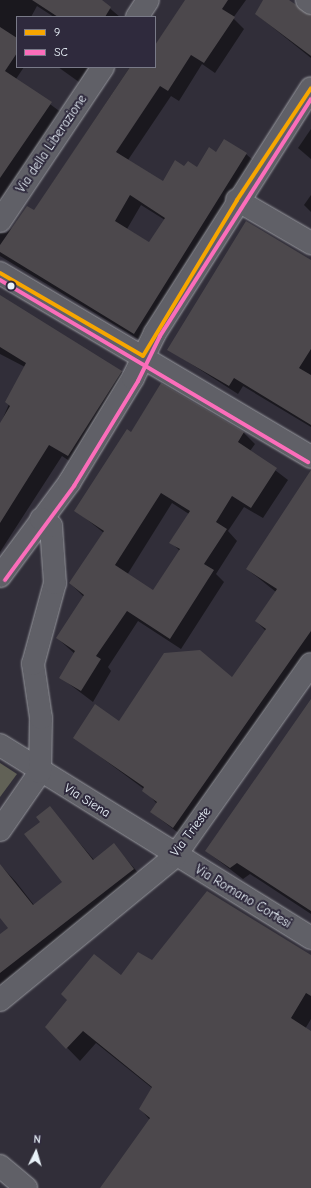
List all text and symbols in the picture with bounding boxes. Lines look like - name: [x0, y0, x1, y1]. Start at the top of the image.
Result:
- legend: [16, 16, 156, 68]
- text: 9: [54, 25, 60, 39]
- text: SC: [54, 45, 68, 59]
- street label: Via della Liberazione: [13, 92, 91, 196]
- unlabelled marker: [6, 281, 16, 291]
- street label: Via Siena: [61, 781, 113, 821]
- street label: Via Trieste: [167, 804, 215, 860]
- street label: Via Romano Cortesi: [192, 862, 294, 932]
- north arrow: [16, 1132, 56, 1172]
- text: N: [33, 1133, 41, 1146]

